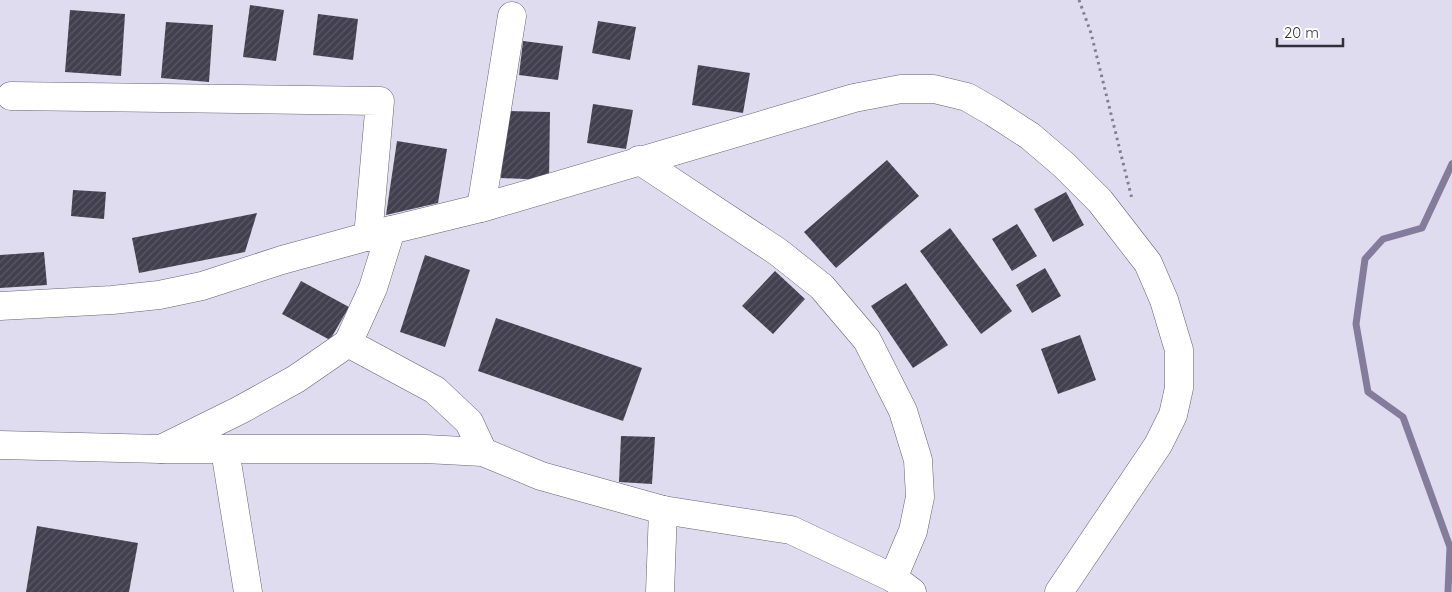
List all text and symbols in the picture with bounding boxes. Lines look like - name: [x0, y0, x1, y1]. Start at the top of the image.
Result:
- scale bar: [1277, 15, 1343, 47]
- text: 20 m: [1284, 23, 1319, 42]

